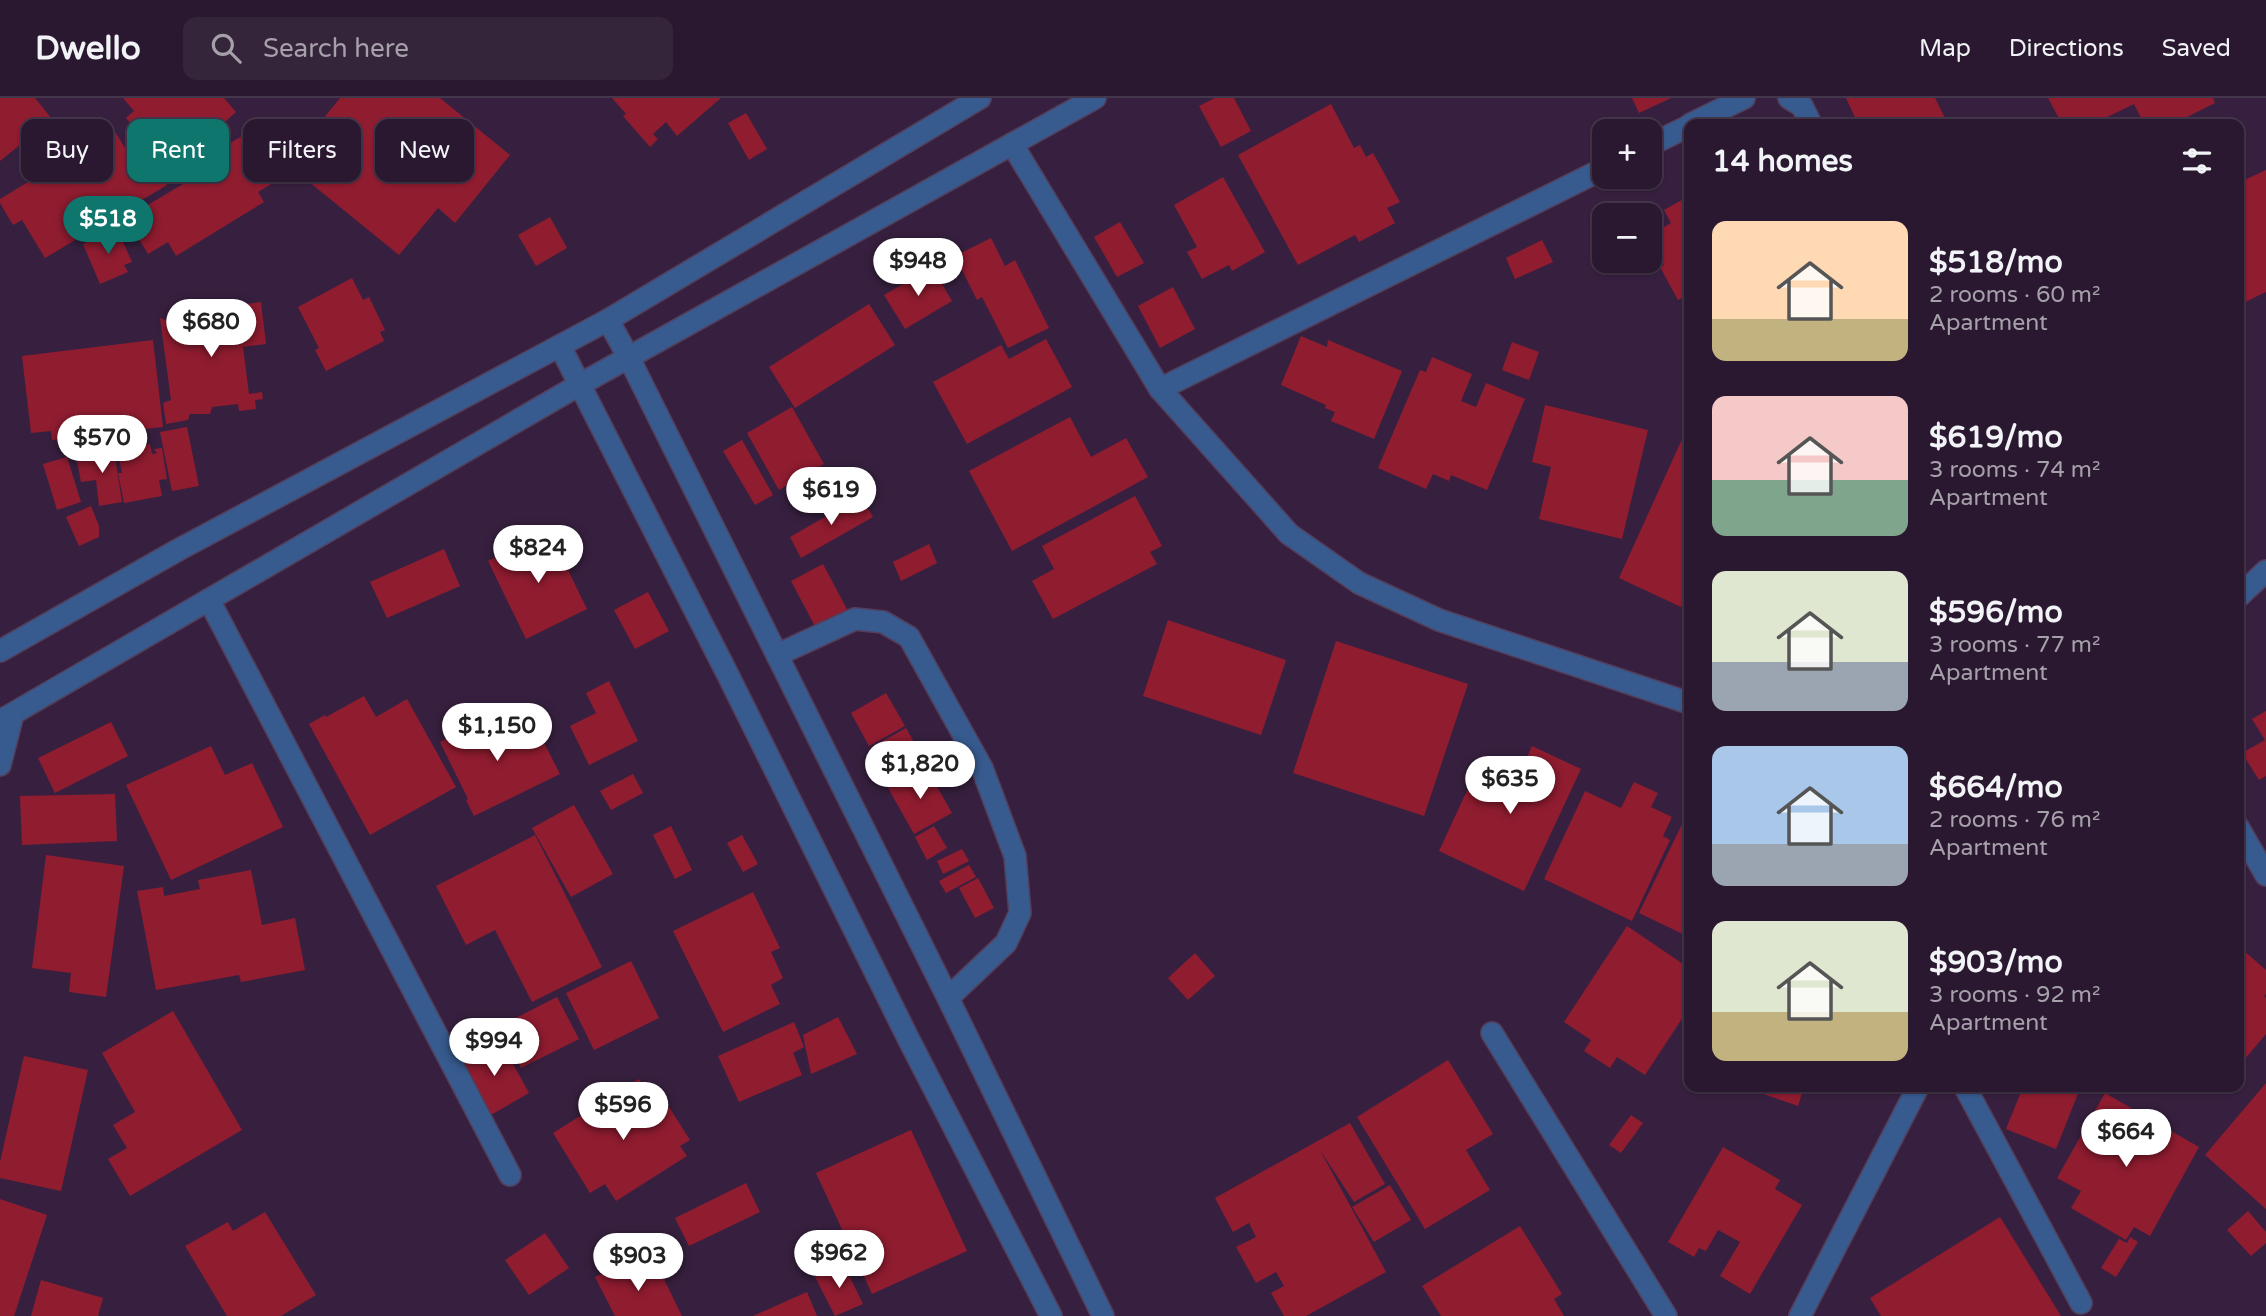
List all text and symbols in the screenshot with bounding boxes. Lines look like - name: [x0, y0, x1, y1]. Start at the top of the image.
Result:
- search box: [183, 17, 673, 80]
- text: Dwello: [35, 29, 141, 68]
- icon: search: [207, 29, 245, 67]
- text: Search here: [263, 33, 409, 64]
- text: Map: [1919, 34, 1971, 63]
- text: Directions: [2009, 34, 2124, 63]
- text: Saved: [2162, 34, 2231, 63]
- chip: Buy: [21, 119, 113, 182]
- chip: Rent: [127, 119, 229, 182]
- chip: Filters: [243, 119, 361, 182]
- chip: New: [375, 119, 474, 182]
- map controls: [1592, 119, 1662, 273]
- button: +: [1592, 119, 1662, 189]
- icon: filters: [2178, 142, 2216, 180]
- text: 14 homes: [1712, 143, 1853, 180]
- pin: $518: [67, 197, 149, 256]
- button: −: [1592, 203, 1662, 273]
- text: $518: [79, 205, 137, 233]
- pin: $948: [877, 238, 959, 298]
- text: $518/mo: [1929, 244, 2063, 281]
- text: $948: [889, 247, 947, 275]
- icon: home: [1768, 249, 1852, 333]
- text: 2 rooms · 60 m²: [1929, 281, 2100, 309]
- pin: $680: [170, 300, 252, 359]
- text: $680: [182, 308, 240, 336]
- text: Apartment: [1929, 309, 2048, 337]
- pin: $570: [61, 416, 143, 475]
- text: $619/mo: [1929, 419, 2063, 456]
- text: $570: [73, 424, 131, 452]
- icon: home: [1768, 424, 1852, 508]
- text: 3 rooms · 74 m²: [1929, 456, 2100, 484]
- pin: $619: [790, 468, 872, 527]
- text: $619: [802, 476, 860, 504]
- text: Apartment: [1929, 484, 2048, 512]
- pin: $824: [497, 526, 579, 585]
- text: $824: [509, 534, 567, 562]
- text: $596/mo: [1929, 594, 2063, 631]
- icon: home: [1768, 599, 1852, 683]
- text: 3 rooms · 77 m²: [1929, 631, 2100, 659]
- text: Apartment: [1929, 659, 2048, 687]
- pin: $1,150: [440, 704, 554, 763]
- text: $1,150: [458, 712, 536, 740]
- pin: $1,820: [863, 742, 977, 801]
- text: $1,820: [881, 750, 959, 778]
- pin: $635: [1469, 756, 1551, 816]
- text: $635: [1481, 765, 1539, 793]
- text: $664/mo: [1929, 769, 2063, 806]
- icon: home: [1768, 774, 1852, 858]
- text: 2 rooms · 76 m²: [1929, 806, 2100, 834]
- text: Apartment: [1929, 834, 2048, 862]
- text: $903/mo: [1929, 944, 2063, 981]
- icon: home: [1768, 949, 1852, 1033]
- text: 3 rooms · 92 m²: [1929, 981, 2100, 1009]
- text: Apartment: [1929, 1009, 2048, 1037]
- pin: $994: [453, 1018, 535, 1078]
- text: $994: [465, 1027, 523, 1055]
- pin: $596: [582, 1082, 664, 1142]
- text: $596: [594, 1091, 652, 1119]
- pin: $664: [2085, 1110, 2167, 1169]
- text: $664: [2097, 1118, 2155, 1146]
- pin: $962: [798, 1230, 880, 1290]
- pin: $903: [597, 1234, 679, 1293]
- text: $962: [810, 1239, 868, 1267]
- text: $903: [609, 1242, 667, 1270]

